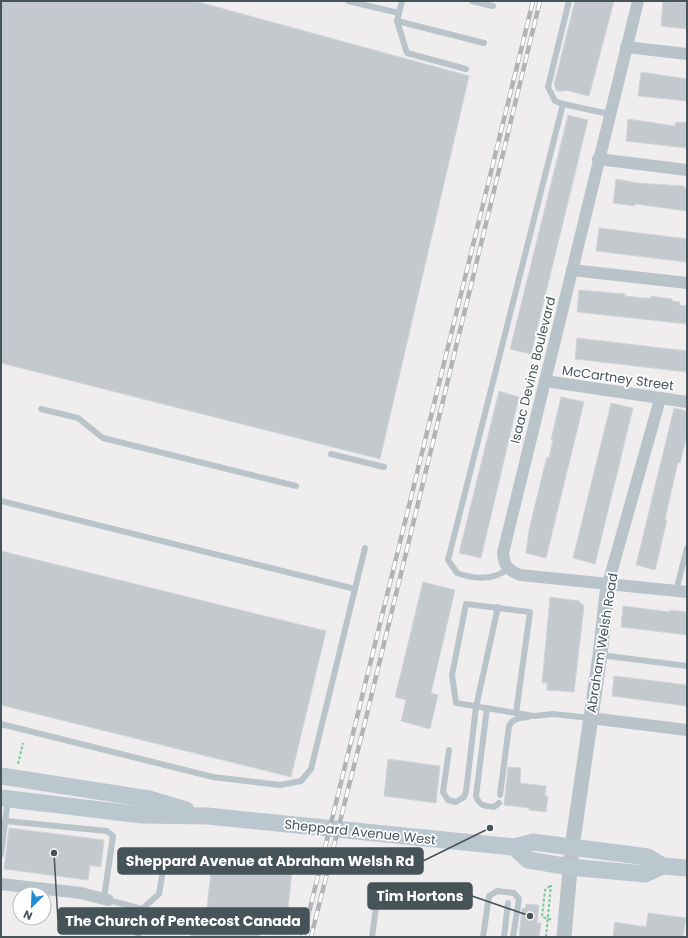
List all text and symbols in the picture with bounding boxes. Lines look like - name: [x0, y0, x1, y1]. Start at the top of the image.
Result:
- street label: Isaac Devins Boulevard: [506, 295, 560, 445]
- street label: McCartney Street: [561, 361, 675, 395]
- street label: Abraham Welsh Road: [582, 572, 622, 714]
- street label: Sheppard Avenue West: [283, 815, 437, 849]
- callout: Sheppard Avenue at Abraham Welsh Rd: [118, 848, 423, 874]
- text: Sheppard Avenue at Abraham Welsh Rd: [126, 851, 414, 871]
- callout: Tim Hortons: [368, 883, 472, 909]
- north arrow: [12, 886, 52, 926]
- text: Tim Hortons: [376, 886, 464, 906]
- text: N: [21, 906, 35, 924]
- callout: The Church of Pentecost Canada: [58, 908, 309, 934]
- text: The Church of Pentecost Canada: [65, 911, 301, 931]

